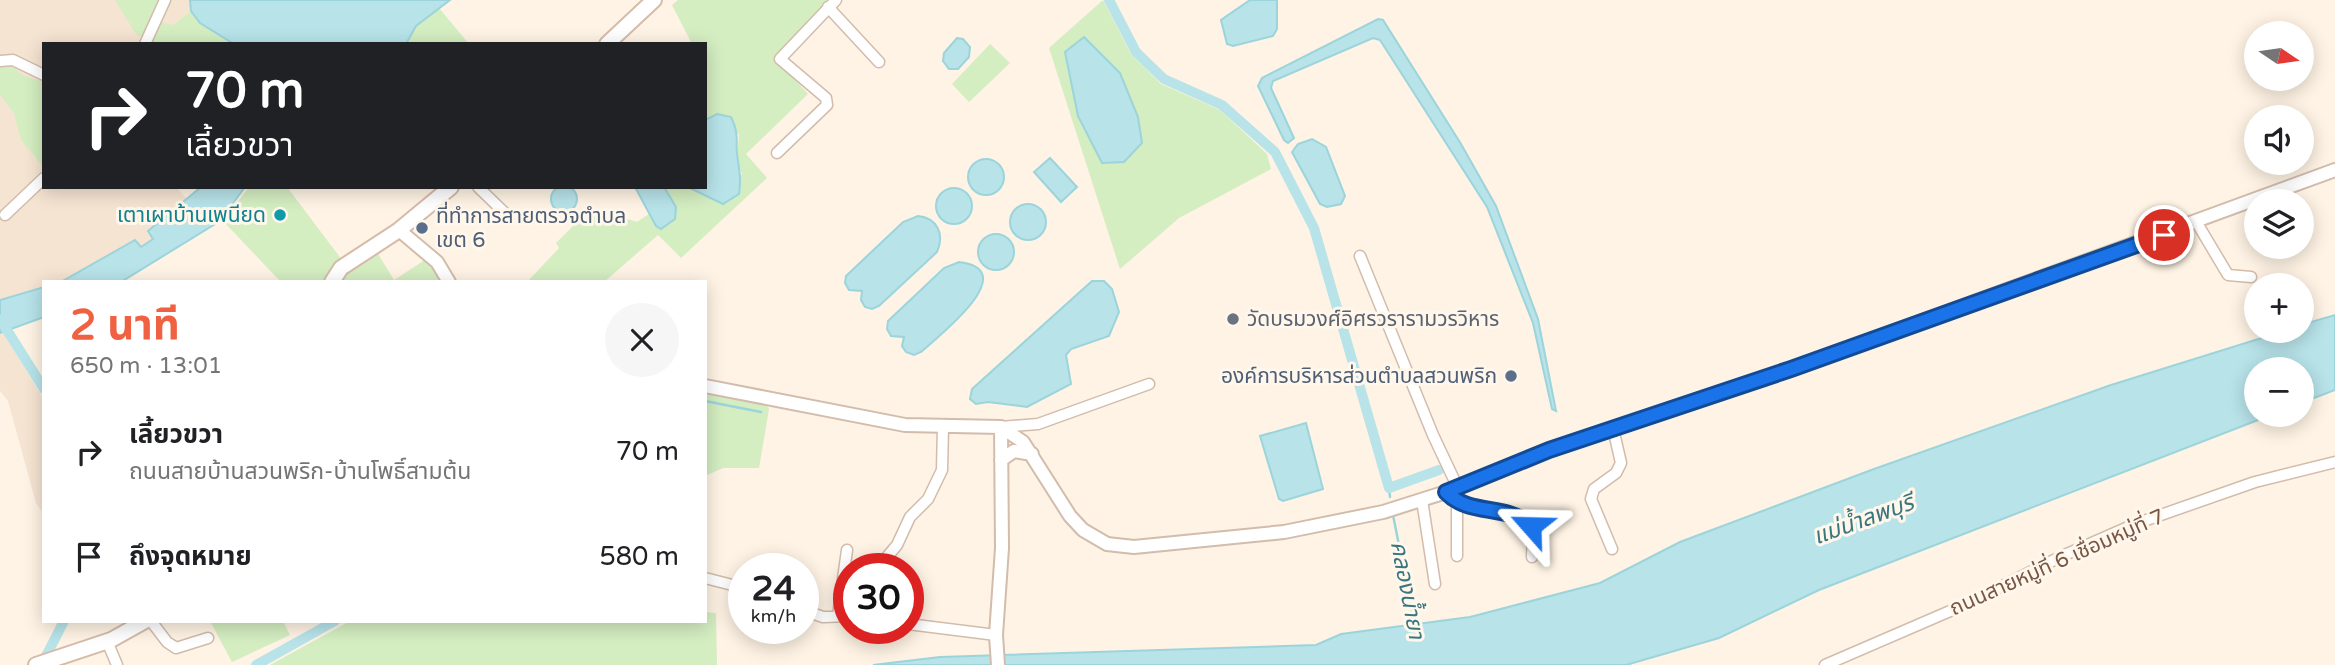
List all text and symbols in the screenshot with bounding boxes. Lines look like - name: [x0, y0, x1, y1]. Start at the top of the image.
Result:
- north arrow: [2244, 21, 2314, 91]
- map controls: [2244, 21, 2314, 427]
- text: 70 m: [185, 62, 304, 121]
- icon: right: [70, 70, 161, 161]
- button: sound: [2244, 105, 2314, 175]
- text: เลี้ยวขวา: [185, 127, 293, 165]
- button: layers: [2244, 189, 2314, 259]
- place label: ที่ทำการสายตรวจตำบล เขต 6: [436, 201, 626, 253]
- place label: เตาเผาบ้านเพนียด: [117, 203, 266, 228]
- pin: [2134, 205, 2194, 265]
- marker: เตาเผาบ้านเพนียด: [272, 207, 288, 223]
- icon: arrive: [2145, 216, 2183, 254]
- marker: ที่ทำการสายตรวจตำบล เขต 6: [414, 220, 430, 236]
- button: +: [2244, 273, 2314, 343]
- text: 2 นาที: [70, 300, 180, 351]
- button: close: [605, 303, 679, 377]
- place label: วัดบรมวงศ์อิศรวรารามวรวิหาร: [1247, 307, 1499, 332]
- marker: วัดบรมวงศ์อิศรวรารามวรวิหาร: [1225, 311, 1241, 327]
- text: 650 m · 13:01: [70, 352, 222, 380]
- button: −: [2244, 357, 2314, 427]
- place label: องค์การบริหารส่วนตำบลสวนพริก: [1221, 364, 1497, 389]
- marker: องค์การบริหารส่วนตำบลสวนพริก: [1503, 368, 1519, 384]
- text: เลี้ยวขวา: [129, 419, 223, 450]
- icon: right: [70, 433, 108, 471]
- text: 70 m: [616, 436, 679, 467]
- text: ถนนสายบ้านสวนพริก-บ้านโพธิ์สามต้น: [129, 458, 471, 486]
- water label: แม่น้ำลพบุรี: [1808, 485, 1921, 551]
- position arrow: [1494, 489, 1568, 563]
- street label: ถนนสายหมู่ที่ 6 เชื่อมหมู่ที่ 7: [1945, 501, 2169, 621]
- icon: arrive: [70, 538, 108, 576]
- water label: คลองน้ำยา: [1384, 538, 1433, 643]
- text: ถึงจุดหมาย: [129, 541, 252, 572]
- text: 580 m: [599, 541, 679, 572]
- speed limit sign: 30: [833, 553, 924, 644]
- text: 24: [752, 568, 795, 610]
- text: km/h: [751, 605, 796, 627]

